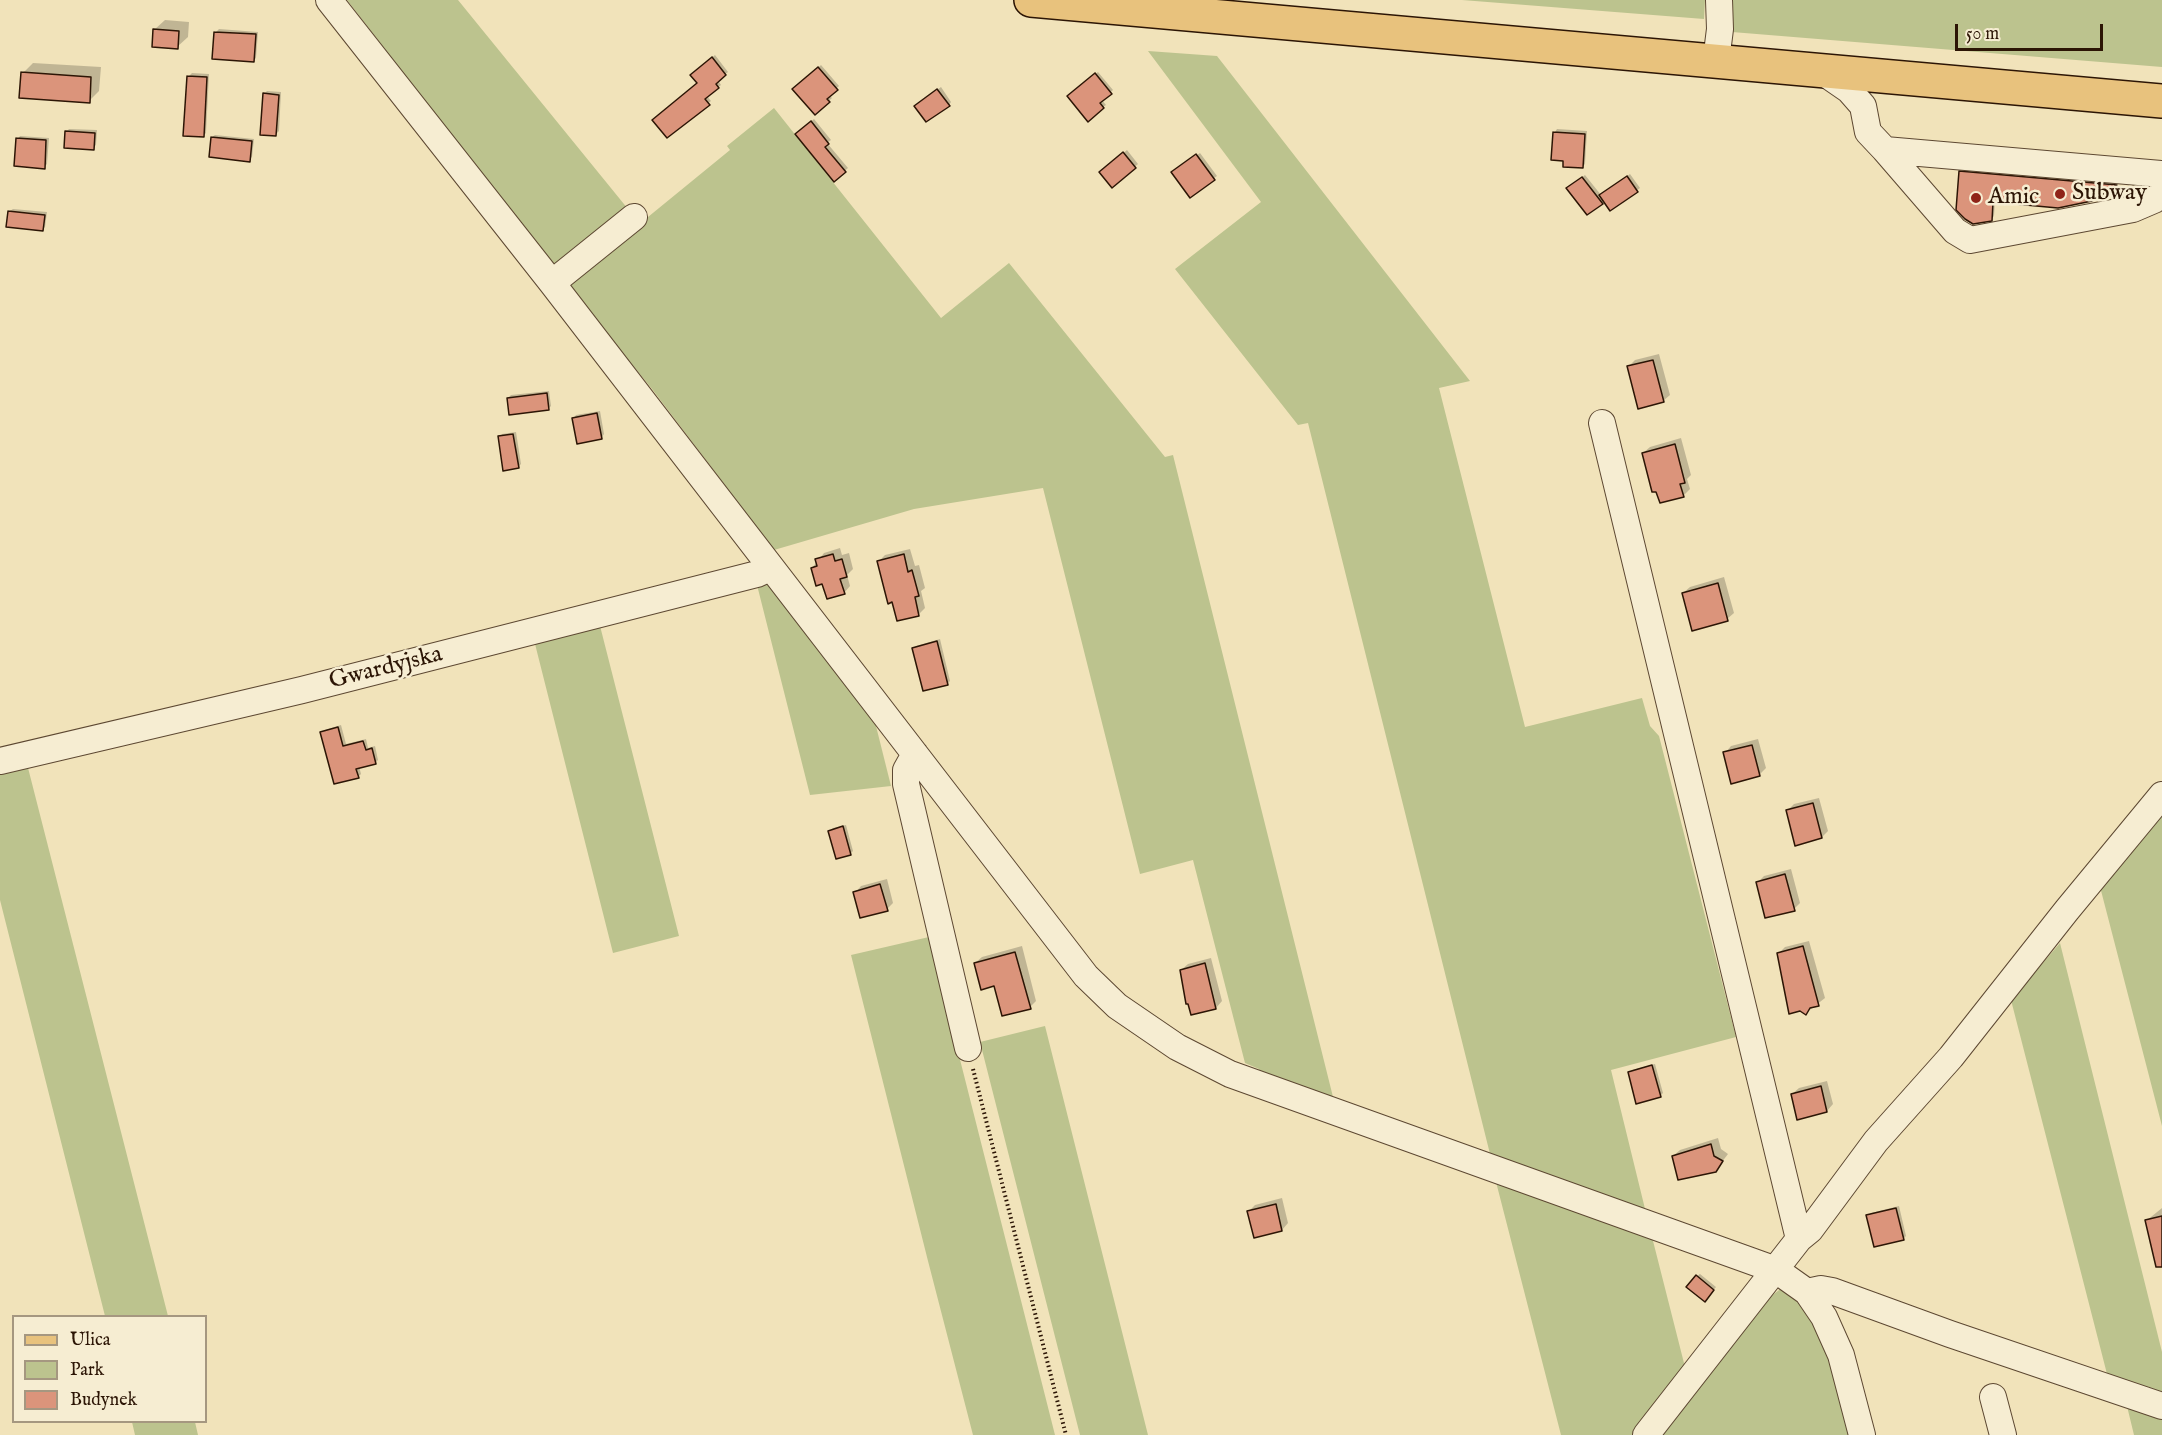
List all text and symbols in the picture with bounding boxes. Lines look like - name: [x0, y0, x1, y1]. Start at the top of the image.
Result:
- scale bar: [1958, 12, 2106, 50]
- text: 50 m: [1966, 23, 1999, 46]
- place label: Subway: [2072, 180, 2147, 208]
- place label: Amic: [1988, 184, 2039, 212]
- marker: Subway: [2053, 187, 2067, 201]
- marker: Amic: [1969, 191, 1983, 205]
- street label: Gwardyjska: [326, 641, 446, 697]
- legend: [12, 1315, 207, 1423]
- text: Ulica: [70, 1329, 111, 1352]
- text: Park: [70, 1359, 104, 1382]
- text: Budynek: [70, 1389, 137, 1412]

